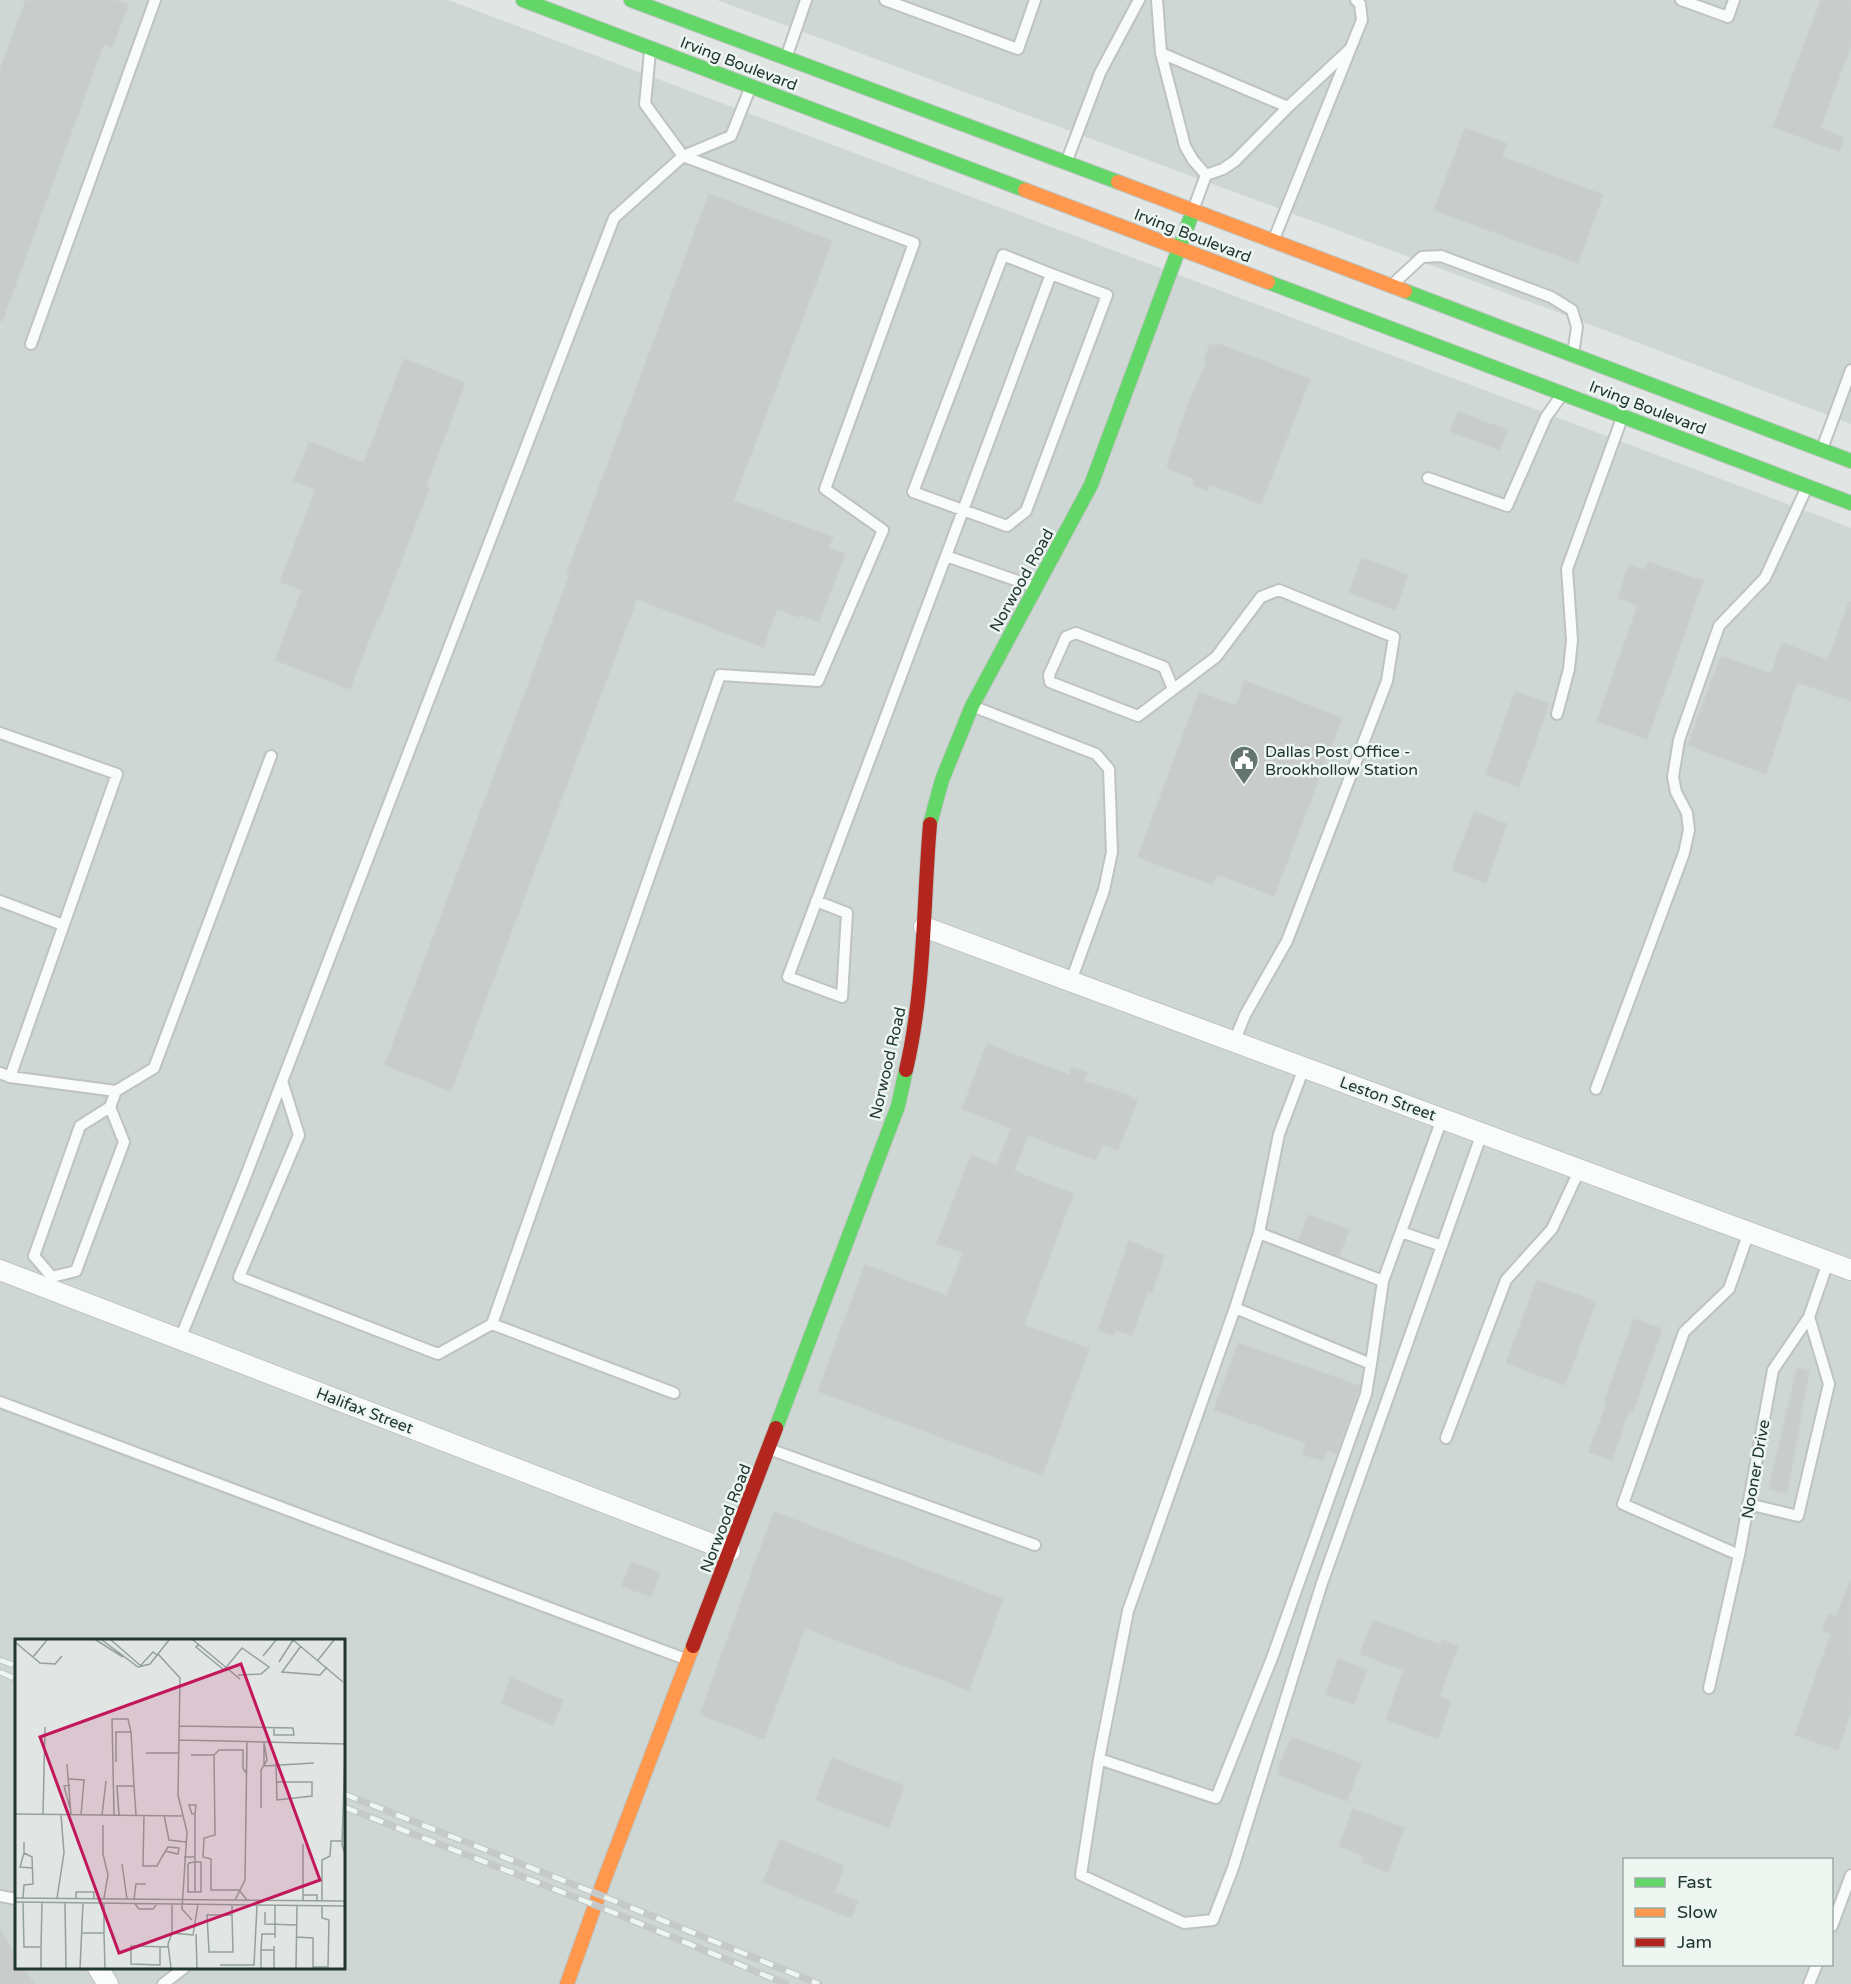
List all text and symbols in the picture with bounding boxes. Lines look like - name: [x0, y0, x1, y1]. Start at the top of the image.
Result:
- street label: Irving Boulevard: [677, 32, 800, 95]
- street label: Irving Boulevard: [1131, 204, 1254, 267]
- street label: Irving Boulevard: [1586, 376, 1709, 439]
- street label: Norwood Road: [985, 525, 1058, 636]
- place label: Dallas Post Office - Brookhollow Station: [1265, 742, 1418, 780]
- public building icon: Dallas Post Office - Brookhollow Station: [1228, 744, 1260, 786]
- street label: Norwood Road: [865, 1005, 911, 1121]
- street label: Leston Street: [1337, 1072, 1439, 1126]
- street label: Halifax Street: [313, 1383, 416, 1439]
- street label: Nooner Drive: [1737, 1418, 1775, 1520]
- street label: Norwood Road: [696, 1461, 756, 1576]
- inset map: [15, 1639, 345, 1969]
- legend: [1623, 1858, 1833, 1966]
- text: Fast: [1677, 1871, 1712, 1893]
- text: Slow: [1677, 1901, 1718, 1923]
- text: Jam: [1677, 1931, 1712, 1953]

